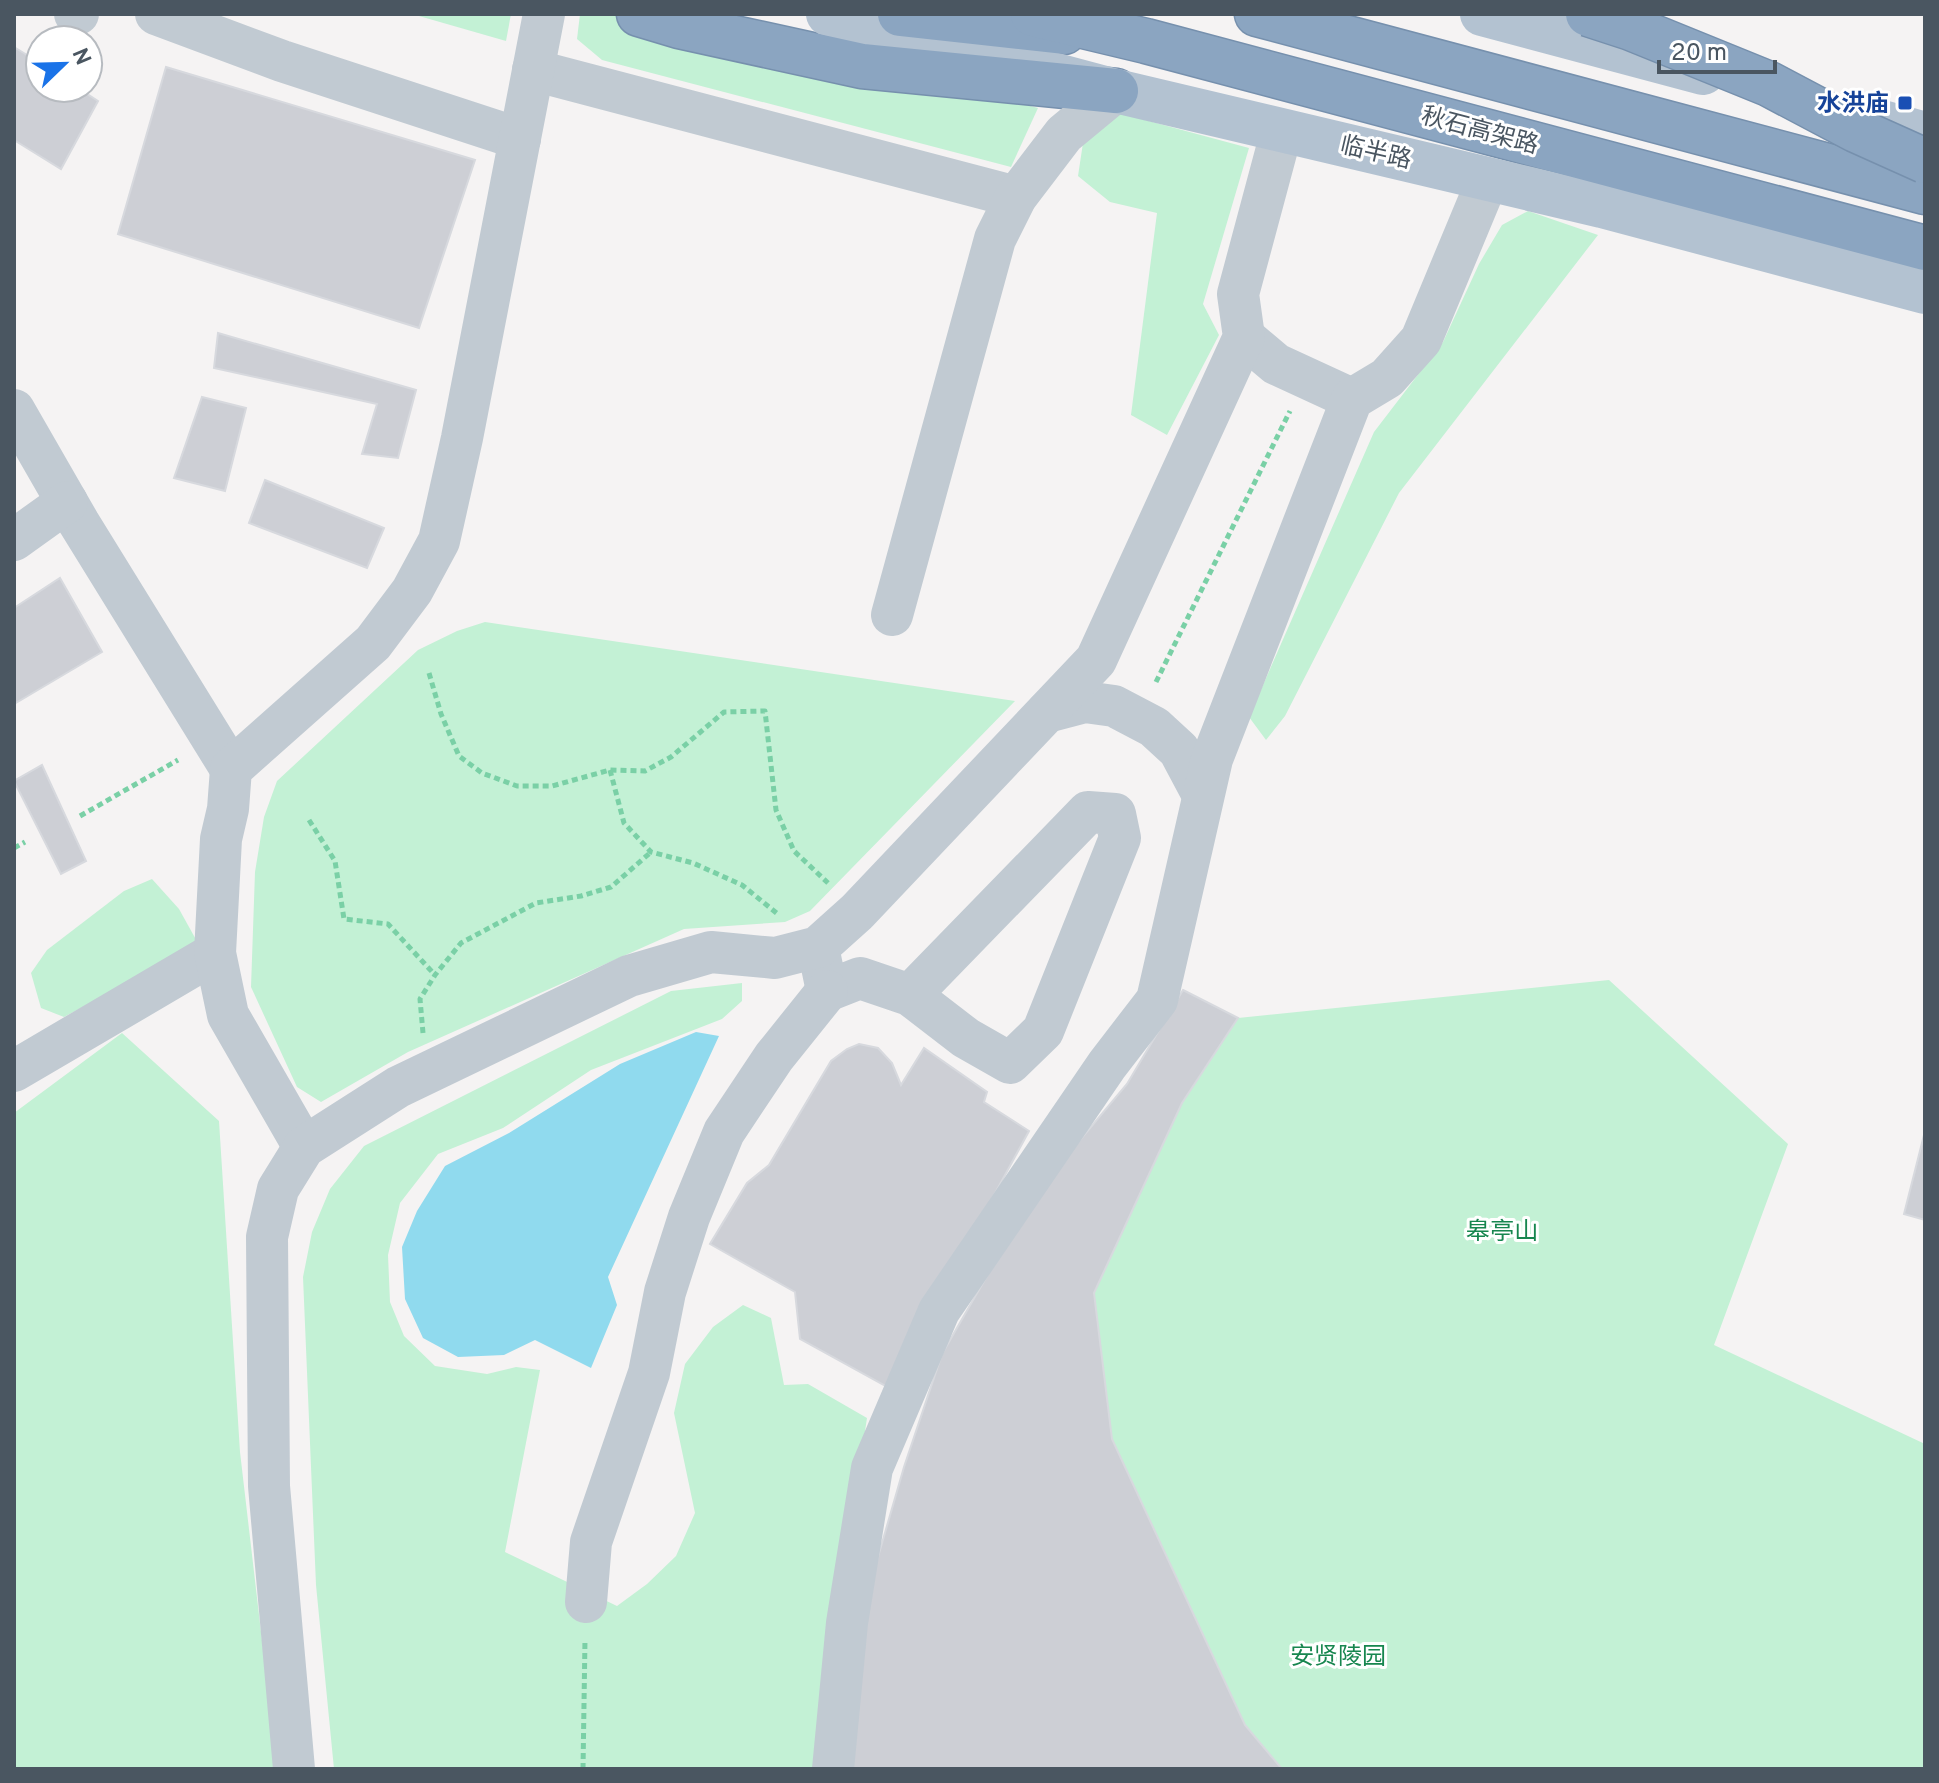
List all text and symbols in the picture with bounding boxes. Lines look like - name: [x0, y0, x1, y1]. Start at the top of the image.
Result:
- north arrow: [24, 24, 104, 104]
- scale bar: [1659, 24, 1775, 74]
- text: 20 m: [1671, 39, 1727, 69]
- text: N: [65, 45, 96, 70]
- place label: 水洪庙: [1817, 90, 1889, 120]
- marker: 水洪庙: [1896, 94, 1914, 112]
- street label: 秋石高架路: [1418, 102, 1541, 162]
- street label: 临半路: [1337, 131, 1414, 177]
- park label: 皋亭山: [1466, 1218, 1538, 1248]
- park label: 安贤陵园: [1290, 1643, 1386, 1673]

